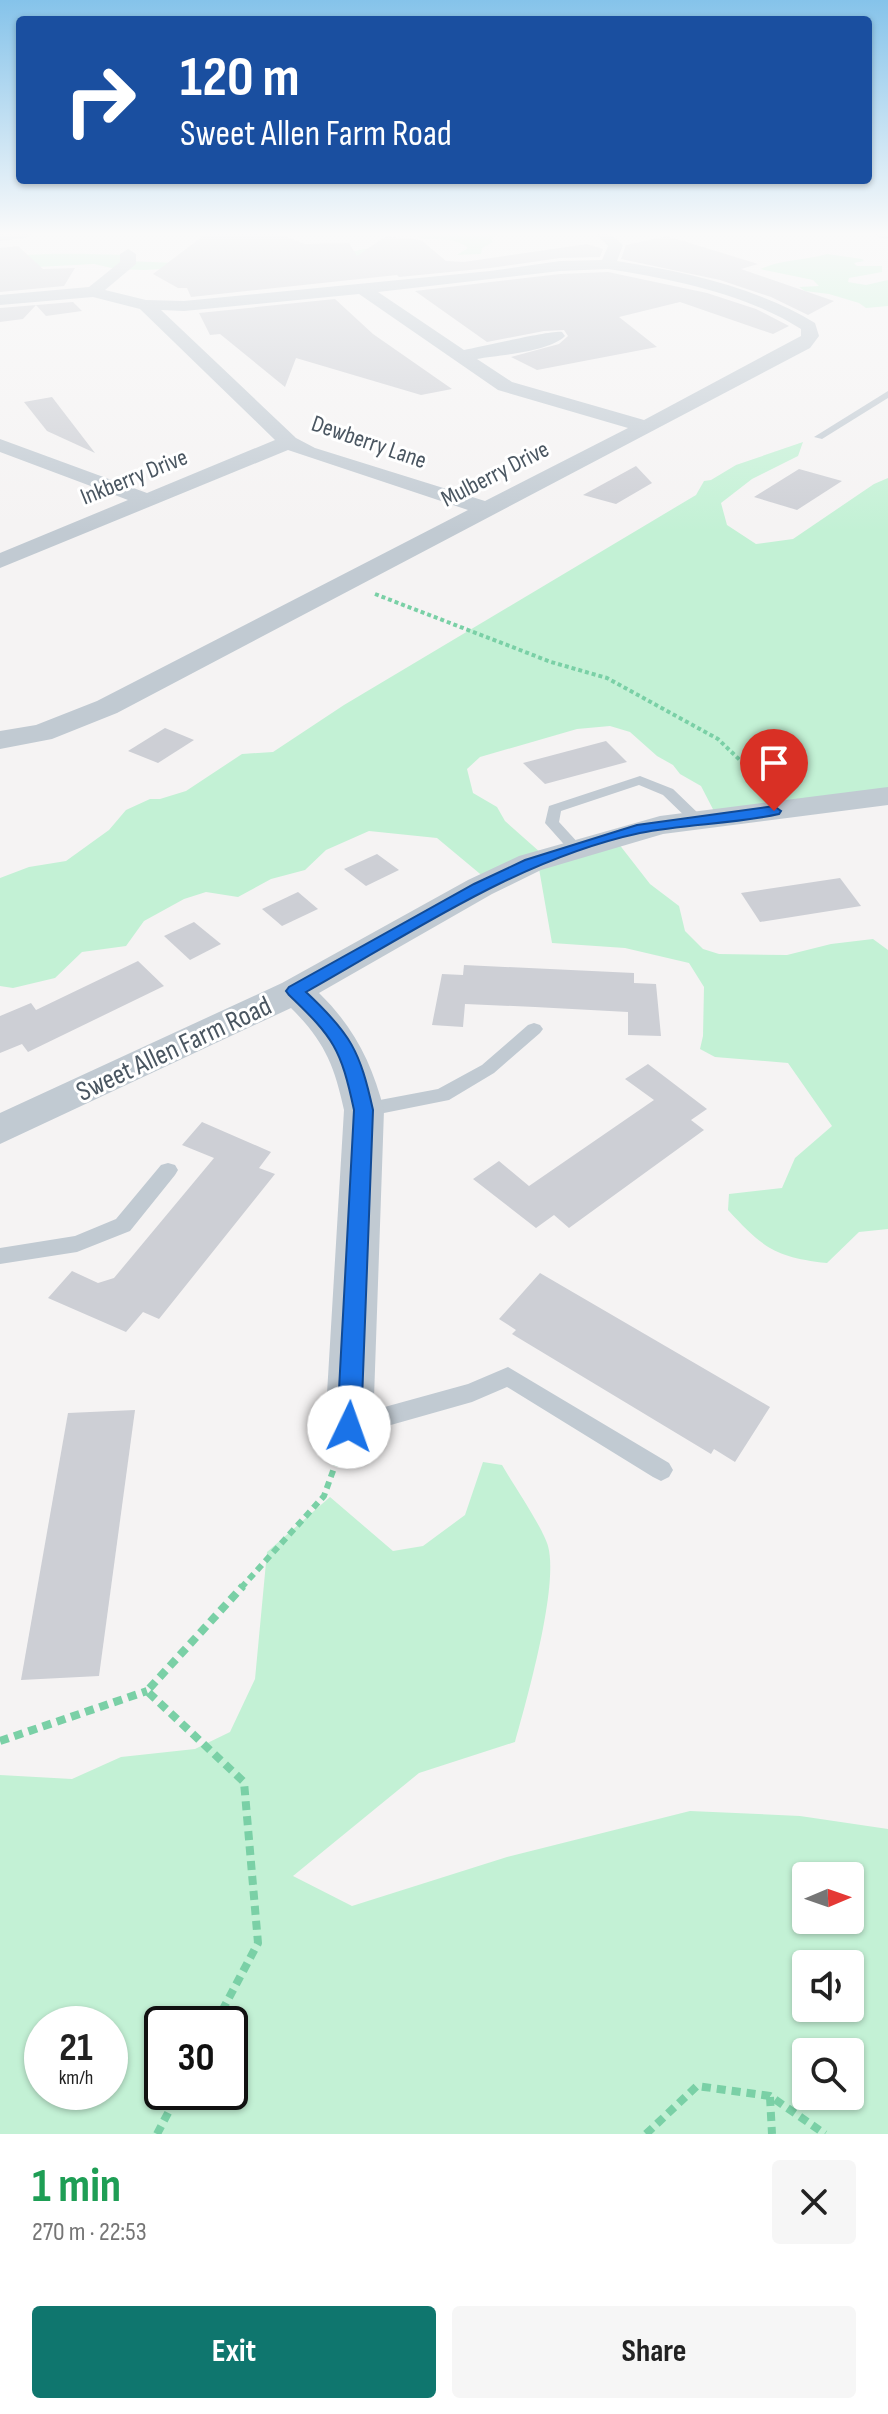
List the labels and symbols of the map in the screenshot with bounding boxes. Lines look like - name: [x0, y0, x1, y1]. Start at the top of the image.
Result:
- street label: Dewberry Lane: [308, 409, 430, 475]
- street label: Mulberry Drive: [436, 434, 554, 514]
- street label: Inkberry Drive: [76, 442, 192, 512]
- pin: [740, 729, 808, 811]
- street label: Sweet Allen Farm Road: [71, 989, 277, 1109]
- position arrow: [307, 1385, 391, 1469]
- north arrow: [792, 1862, 864, 1934]
- speed limit sign: 30: [144, 2006, 248, 2110]

